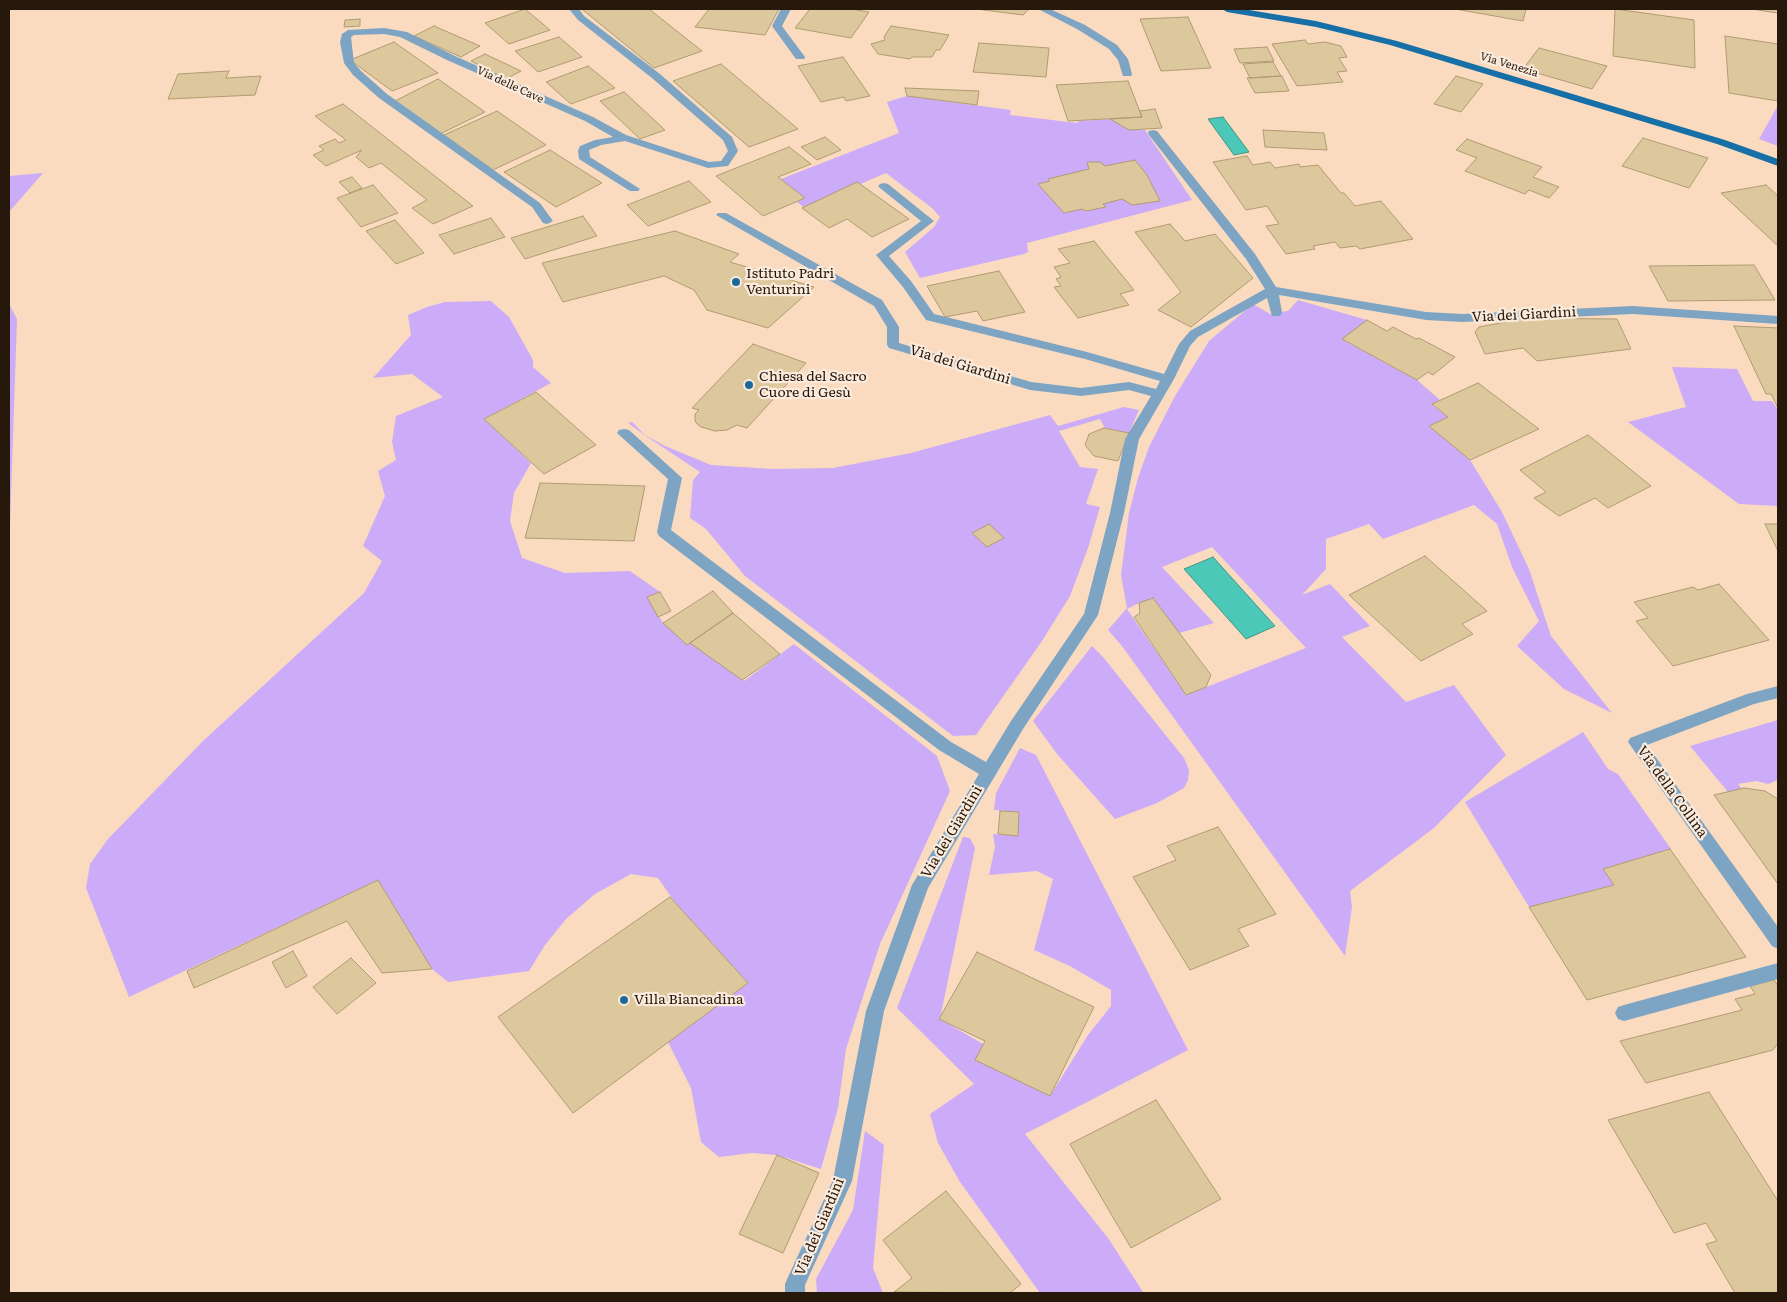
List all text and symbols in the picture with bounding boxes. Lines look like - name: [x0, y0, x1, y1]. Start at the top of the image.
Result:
- street label: Via Venezia: [1478, 50, 1540, 80]
- street label: Via delle Cave: [475, 64, 545, 106]
- place label: Istituto Padri Venturini: [746, 266, 834, 298]
- marker: Istituto Padri Venturini: [730, 276, 742, 288]
- street label: Via dei Giardini: [1471, 304, 1577, 326]
- street label: Via dei Giardini: [908, 342, 1012, 388]
- place label: Chiesa del Sacro Cuore di Gesù: [759, 369, 867, 402]
- marker: Chiesa del Sacro Cuore di Gesù: [743, 379, 755, 391]
- street label: Via della Collina: [1633, 743, 1711, 841]
- street label: Via dei Giardini: [918, 783, 986, 881]
- place label: Villa Biancadina: [634, 992, 744, 1008]
- marker: Villa Biancadina: [618, 994, 630, 1006]
- street label: Via dei Giardini: [792, 1176, 848, 1278]

